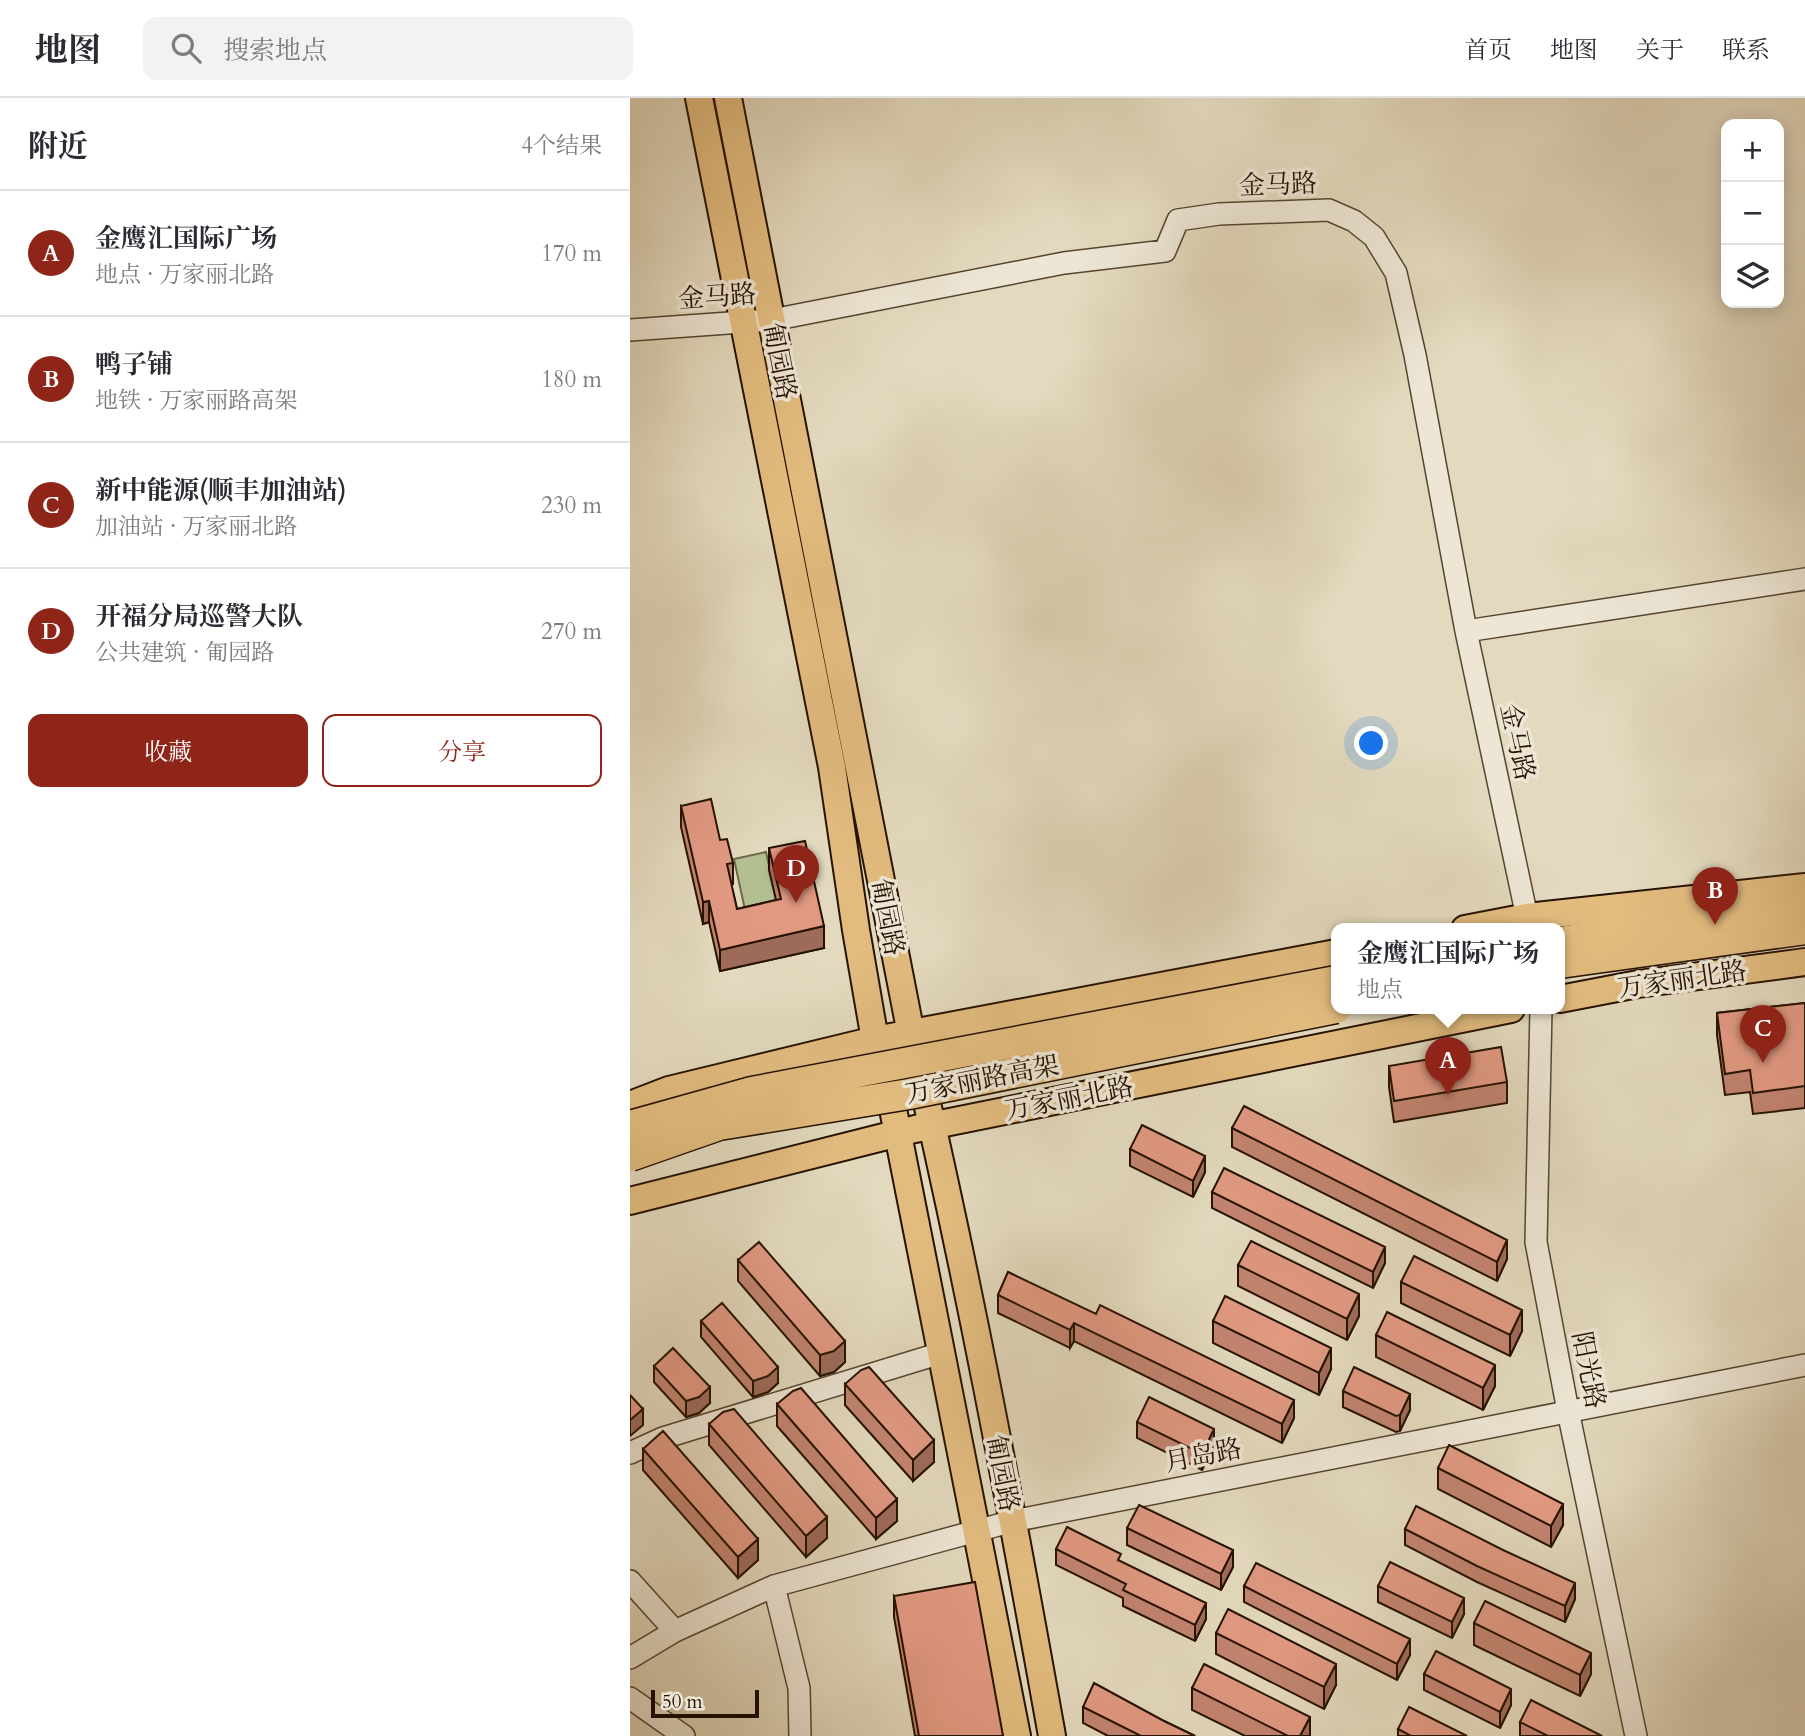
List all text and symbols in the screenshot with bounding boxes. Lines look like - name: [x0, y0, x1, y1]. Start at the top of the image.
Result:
- search box: [143, 17, 633, 80]
- text: 地图: [35, 28, 101, 73]
- icon: search: [167, 29, 205, 67]
- text: 搜索地点: [223, 33, 327, 68]
- text: 首页: [1464, 34, 1512, 67]
- text: 地图: [1550, 34, 1598, 67]
- text: 关于: [1636, 34, 1684, 67]
- text: 联系: [1722, 34, 1770, 67]
- map controls: [1721, 119, 1784, 308]
- button: +: [1721, 119, 1784, 182]
- text: 附近: [28, 126, 88, 167]
- text: 4个结果: [521, 130, 602, 161]
- street label: 金马路: [1238, 166, 1318, 203]
- button: −: [1721, 182, 1784, 245]
- text: 金鹰汇国际广场: [95, 221, 277, 256]
- text: A: [42, 238, 60, 269]
- text: 170 m: [541, 238, 602, 269]
- button: layers: [1721, 245, 1784, 308]
- text: 地点 · 万家丽北路: [95, 259, 274, 290]
- street label: 金马路: [677, 276, 757, 317]
- street label: 匍园路: [755, 319, 804, 403]
- text: 鸭子铺: [95, 347, 173, 382]
- text: B: [43, 364, 59, 395]
- text: 180 m: [541, 364, 602, 395]
- text: 地铁 · 万家丽路高架: [95, 385, 297, 416]
- text: 新中能源(顺丰加油站): [95, 473, 347, 508]
- text: C: [42, 490, 60, 521]
- text: 230 m: [541, 490, 602, 521]
- text: 加油站 · 万家丽北路: [95, 511, 297, 542]
- text: 开福分局巡警大队: [95, 599, 303, 634]
- text: D: [41, 616, 61, 647]
- text: 270 m: [541, 616, 602, 647]
- text: 公共建筑 · 匍园路: [95, 637, 274, 668]
- street label: 金马路: [1492, 700, 1543, 784]
- button: 收藏: [28, 714, 308, 787]
- button: 分享: [322, 714, 602, 787]
- your location: [1354, 726, 1388, 760]
- pin: D: [773, 845, 819, 903]
- pin: B: [1692, 867, 1738, 925]
- street label: 匍园路: [863, 875, 912, 959]
- popup: [1331, 923, 1565, 1014]
- text: 金鹰汇国际广场: [1357, 936, 1539, 971]
- street label: 万家丽北路: [1615, 953, 1749, 1006]
- text: 地点: [1357, 974, 1403, 1005]
- pin: C: [1740, 1005, 1786, 1063]
- pin: A: [1425, 1037, 1471, 1095]
- street label: 万家丽路高架: [902, 1047, 1062, 1112]
- street label: 万家丽北路: [1002, 1069, 1136, 1128]
- street label: 阳光路: [1564, 1328, 1613, 1412]
- street label: 匍园路: [978, 1431, 1027, 1515]
- street label: 月岛路: [1161, 1431, 1245, 1480]
- scale bar: [651, 1687, 760, 1719]
- text: 50 m: [662, 1689, 703, 1715]

